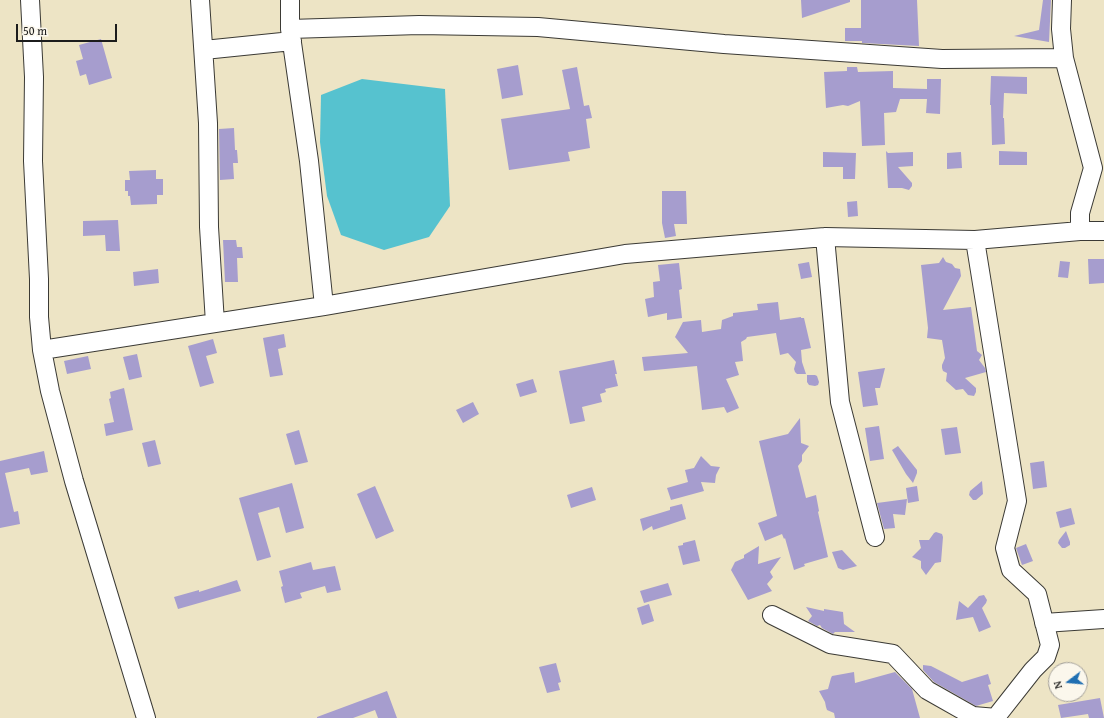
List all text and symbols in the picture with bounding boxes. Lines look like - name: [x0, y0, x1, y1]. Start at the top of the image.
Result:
- scale bar: [18, 16, 119, 42]
- text: 50 m: [23, 22, 47, 39]
- north arrow: [1048, 662, 1088, 702]
- text: N: [1049, 679, 1066, 691]

